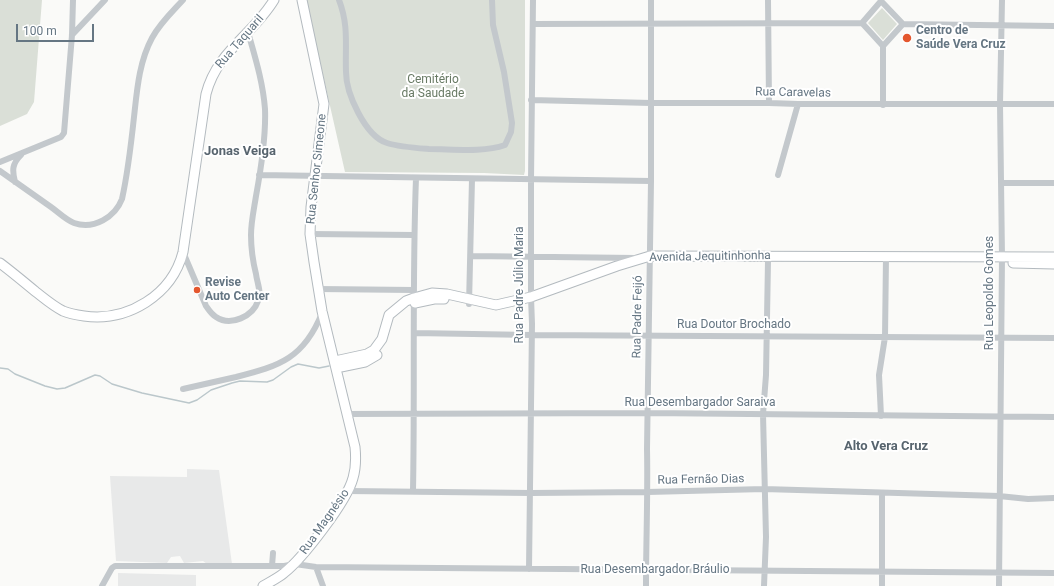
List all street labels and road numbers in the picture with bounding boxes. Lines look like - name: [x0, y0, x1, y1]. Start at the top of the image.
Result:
- street label: Rua Taquaril: [213, 12, 267, 72]
- street label: Rua Caravelas: [755, 85, 831, 101]
- street label: Rua Senhor Simeone: [304, 113, 330, 225]
- street label: Rua Padre Júlio Maria: [513, 226, 527, 344]
- street label: Rua Leopoldo Gomes: [983, 236, 997, 350]
- street label: Avenida Jequitinhonha: [649, 249, 771, 265]
- street label: Rua Padre Feijó: [630, 275, 646, 359]
- street label: Rua Doutor Brochado: [677, 318, 791, 332]
- street label: Rua Desembargador Saraiva: [624, 396, 776, 410]
- street label: Rua Fernão Dias: [657, 472, 745, 488]
- street label: Rua Magnésio: [297, 487, 353, 557]
- street label: Rua Desembargador Bráulio: [580, 563, 730, 577]

